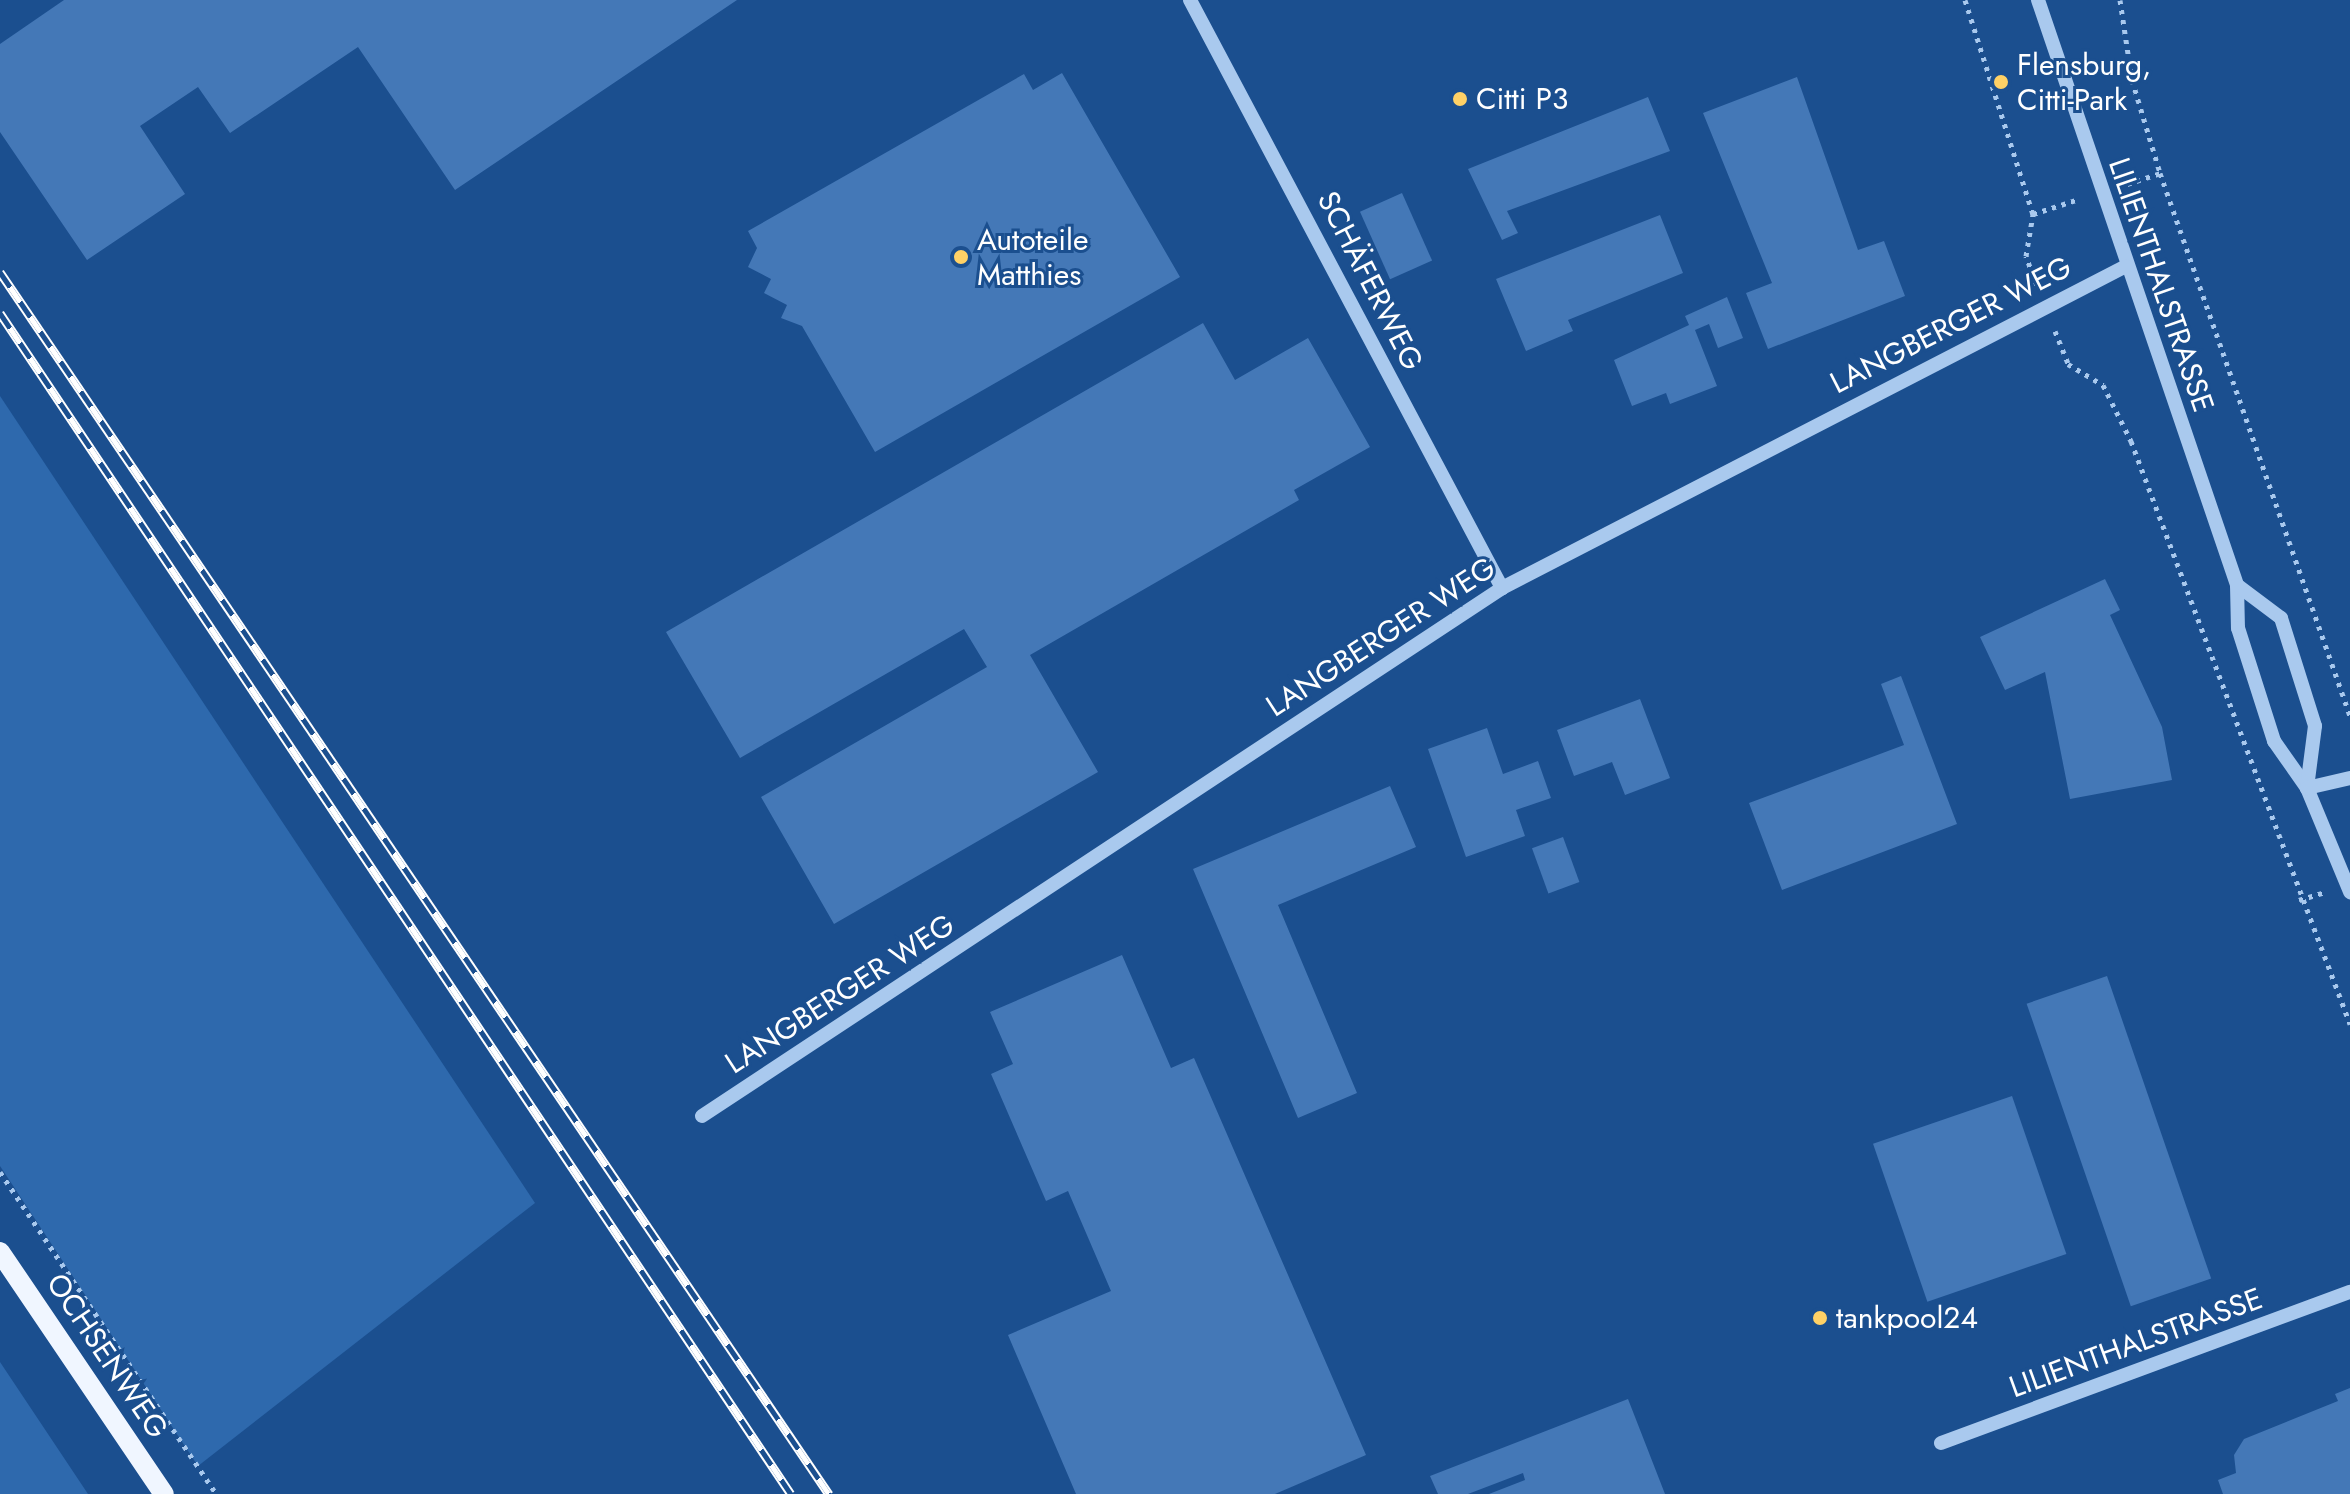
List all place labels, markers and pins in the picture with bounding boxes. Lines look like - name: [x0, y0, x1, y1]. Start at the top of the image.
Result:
- place label: Flensburg, Citti-Park: [2017, 47, 2151, 118]
- marker: Flensburg, Citti-Park: [1992, 73, 2010, 91]
- place label: Citti P3: [1476, 81, 1568, 117]
- marker: Citti P3: [1451, 90, 1469, 108]
- place label: Autoteile Matthies: [977, 222, 1088, 292]
- marker: Autoteile Matthies: [952, 248, 970, 266]
- place label: tankpool24: [1836, 1300, 1978, 1336]
- marker: tankpool24: [1811, 1309, 1829, 1327]

